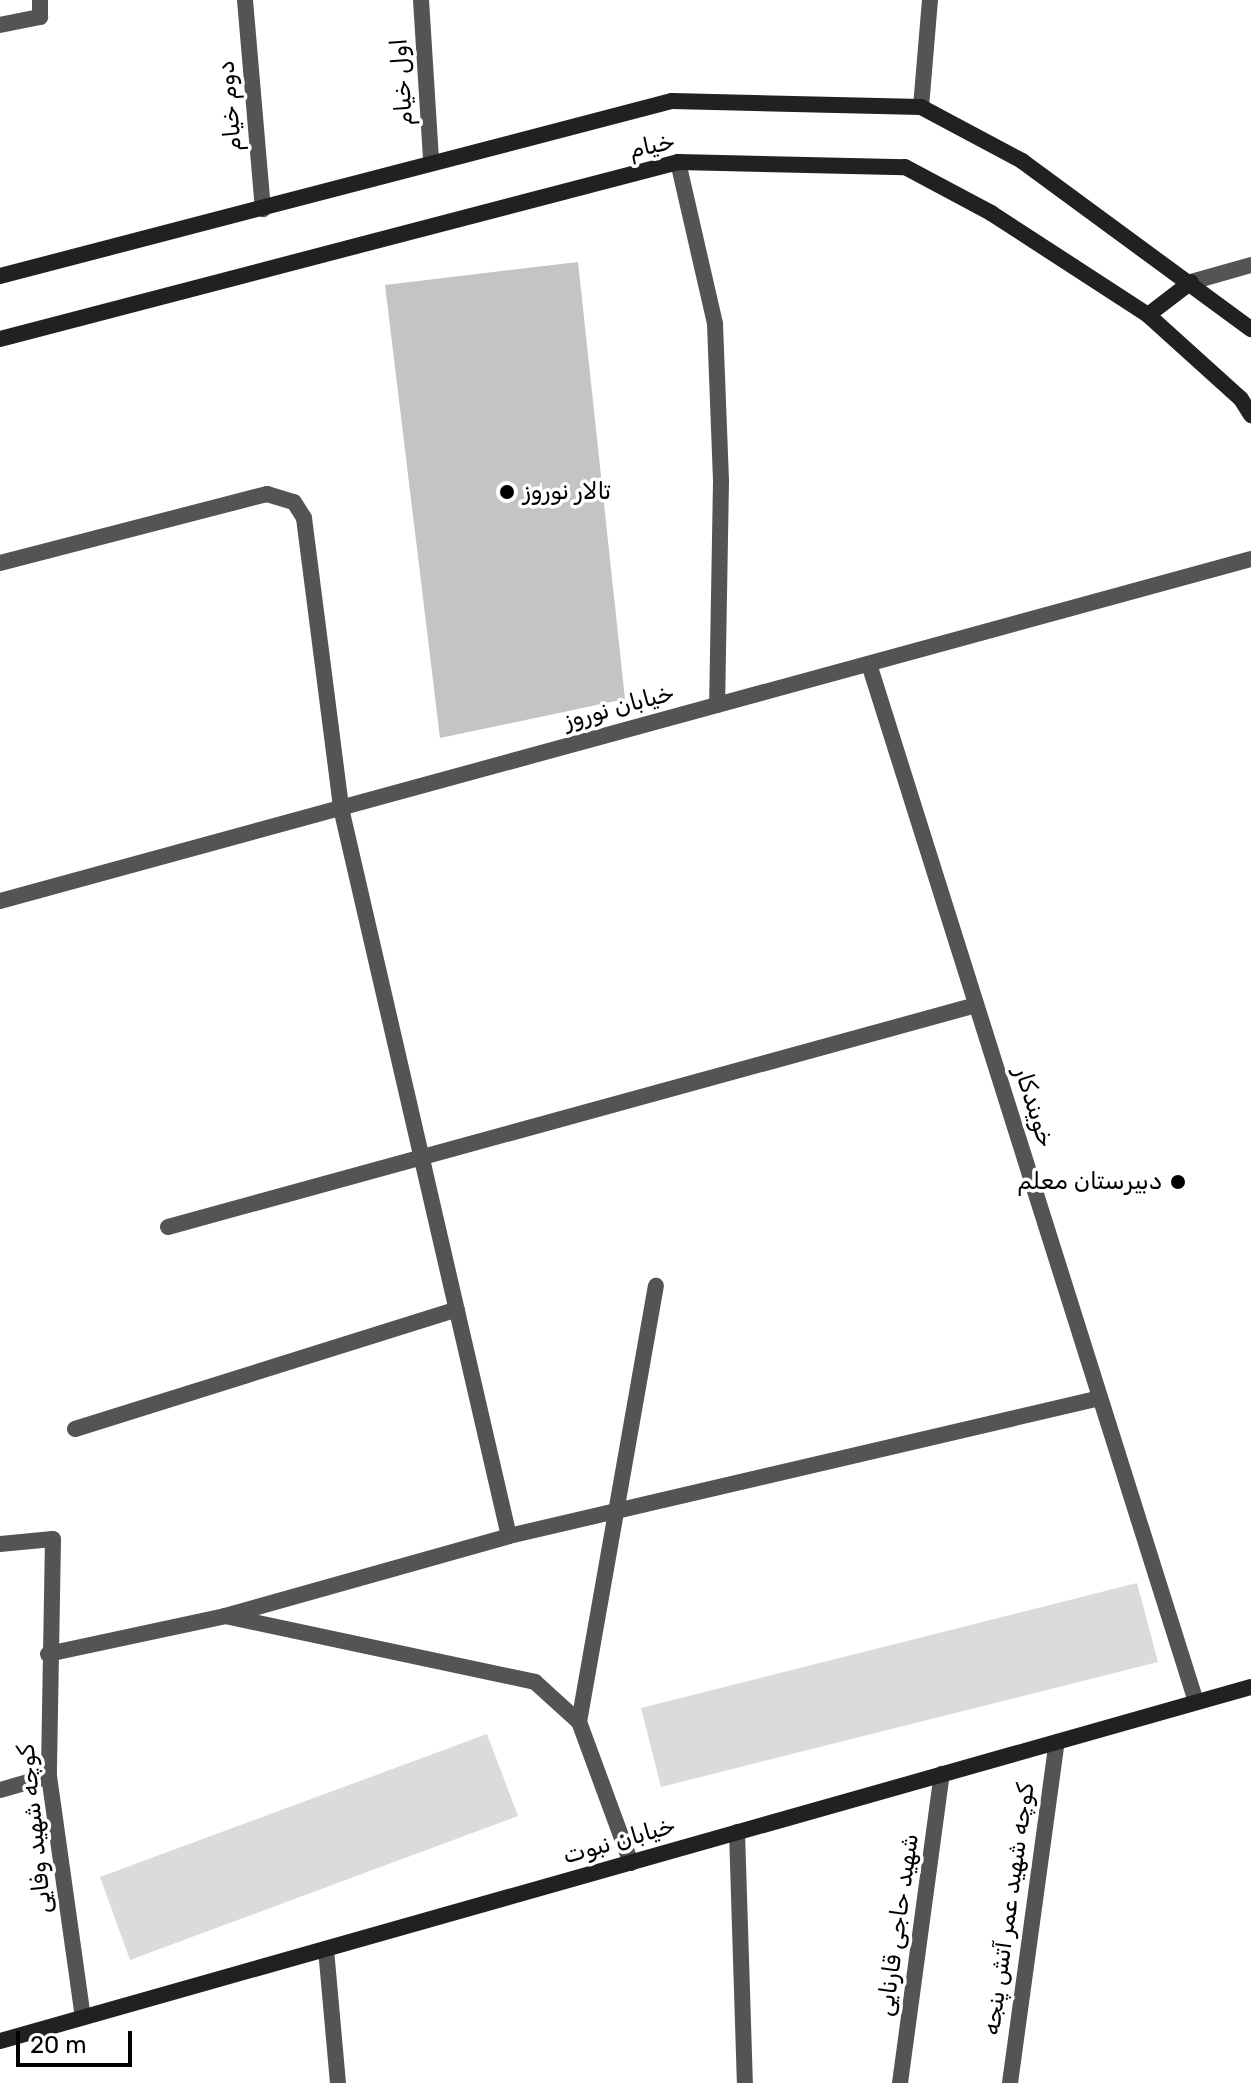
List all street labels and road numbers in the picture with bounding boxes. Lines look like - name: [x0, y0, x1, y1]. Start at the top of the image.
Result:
- street label: اول خیام: [385, 37, 419, 127]
- street label: دوم خیام: [212, 60, 248, 152]
- street label: خیام: [627, 127, 677, 165]
- street label: خیابان نوروز: [561, 678, 677, 736]
- street label: خویندکار: [1007, 1063, 1061, 1151]
- street label: کوچه شهید وفایی: [12, 1743, 58, 1915]
- street label: کوچه شهید عمر آتش پنجه: [977, 1781, 1041, 2037]
- street label: خیابان نبوت: [559, 1811, 679, 1871]
- street label: شهید حاجی قارنایی: [871, 1832, 925, 2018]

